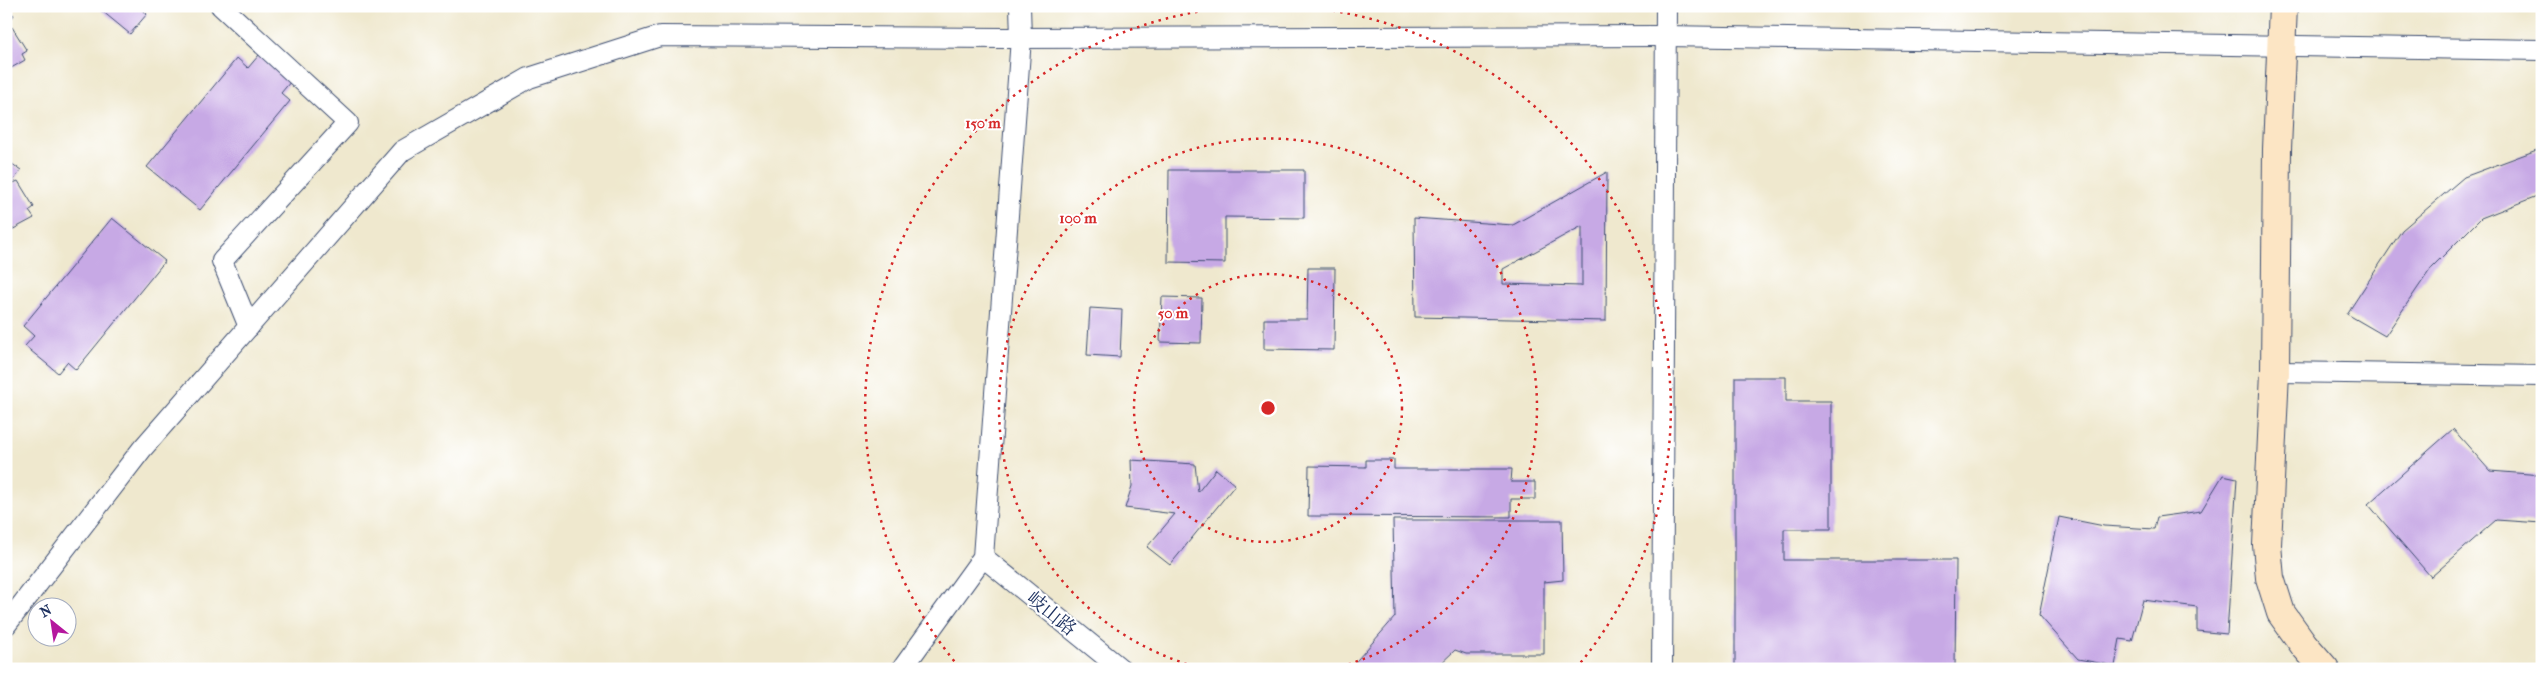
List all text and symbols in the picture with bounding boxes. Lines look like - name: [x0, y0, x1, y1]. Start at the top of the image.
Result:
- text: 150 m: [965, 114, 1001, 132]
- text: 100 m: [1059, 209, 1097, 227]
- text: 50 m: [1158, 304, 1189, 322]
- centre of rings: [1259, 399, 1277, 417]
- street label: 岐山路: [1022, 587, 1080, 640]
- north arrow: [28, 598, 78, 648]
- text: N: [37, 601, 55, 621]

